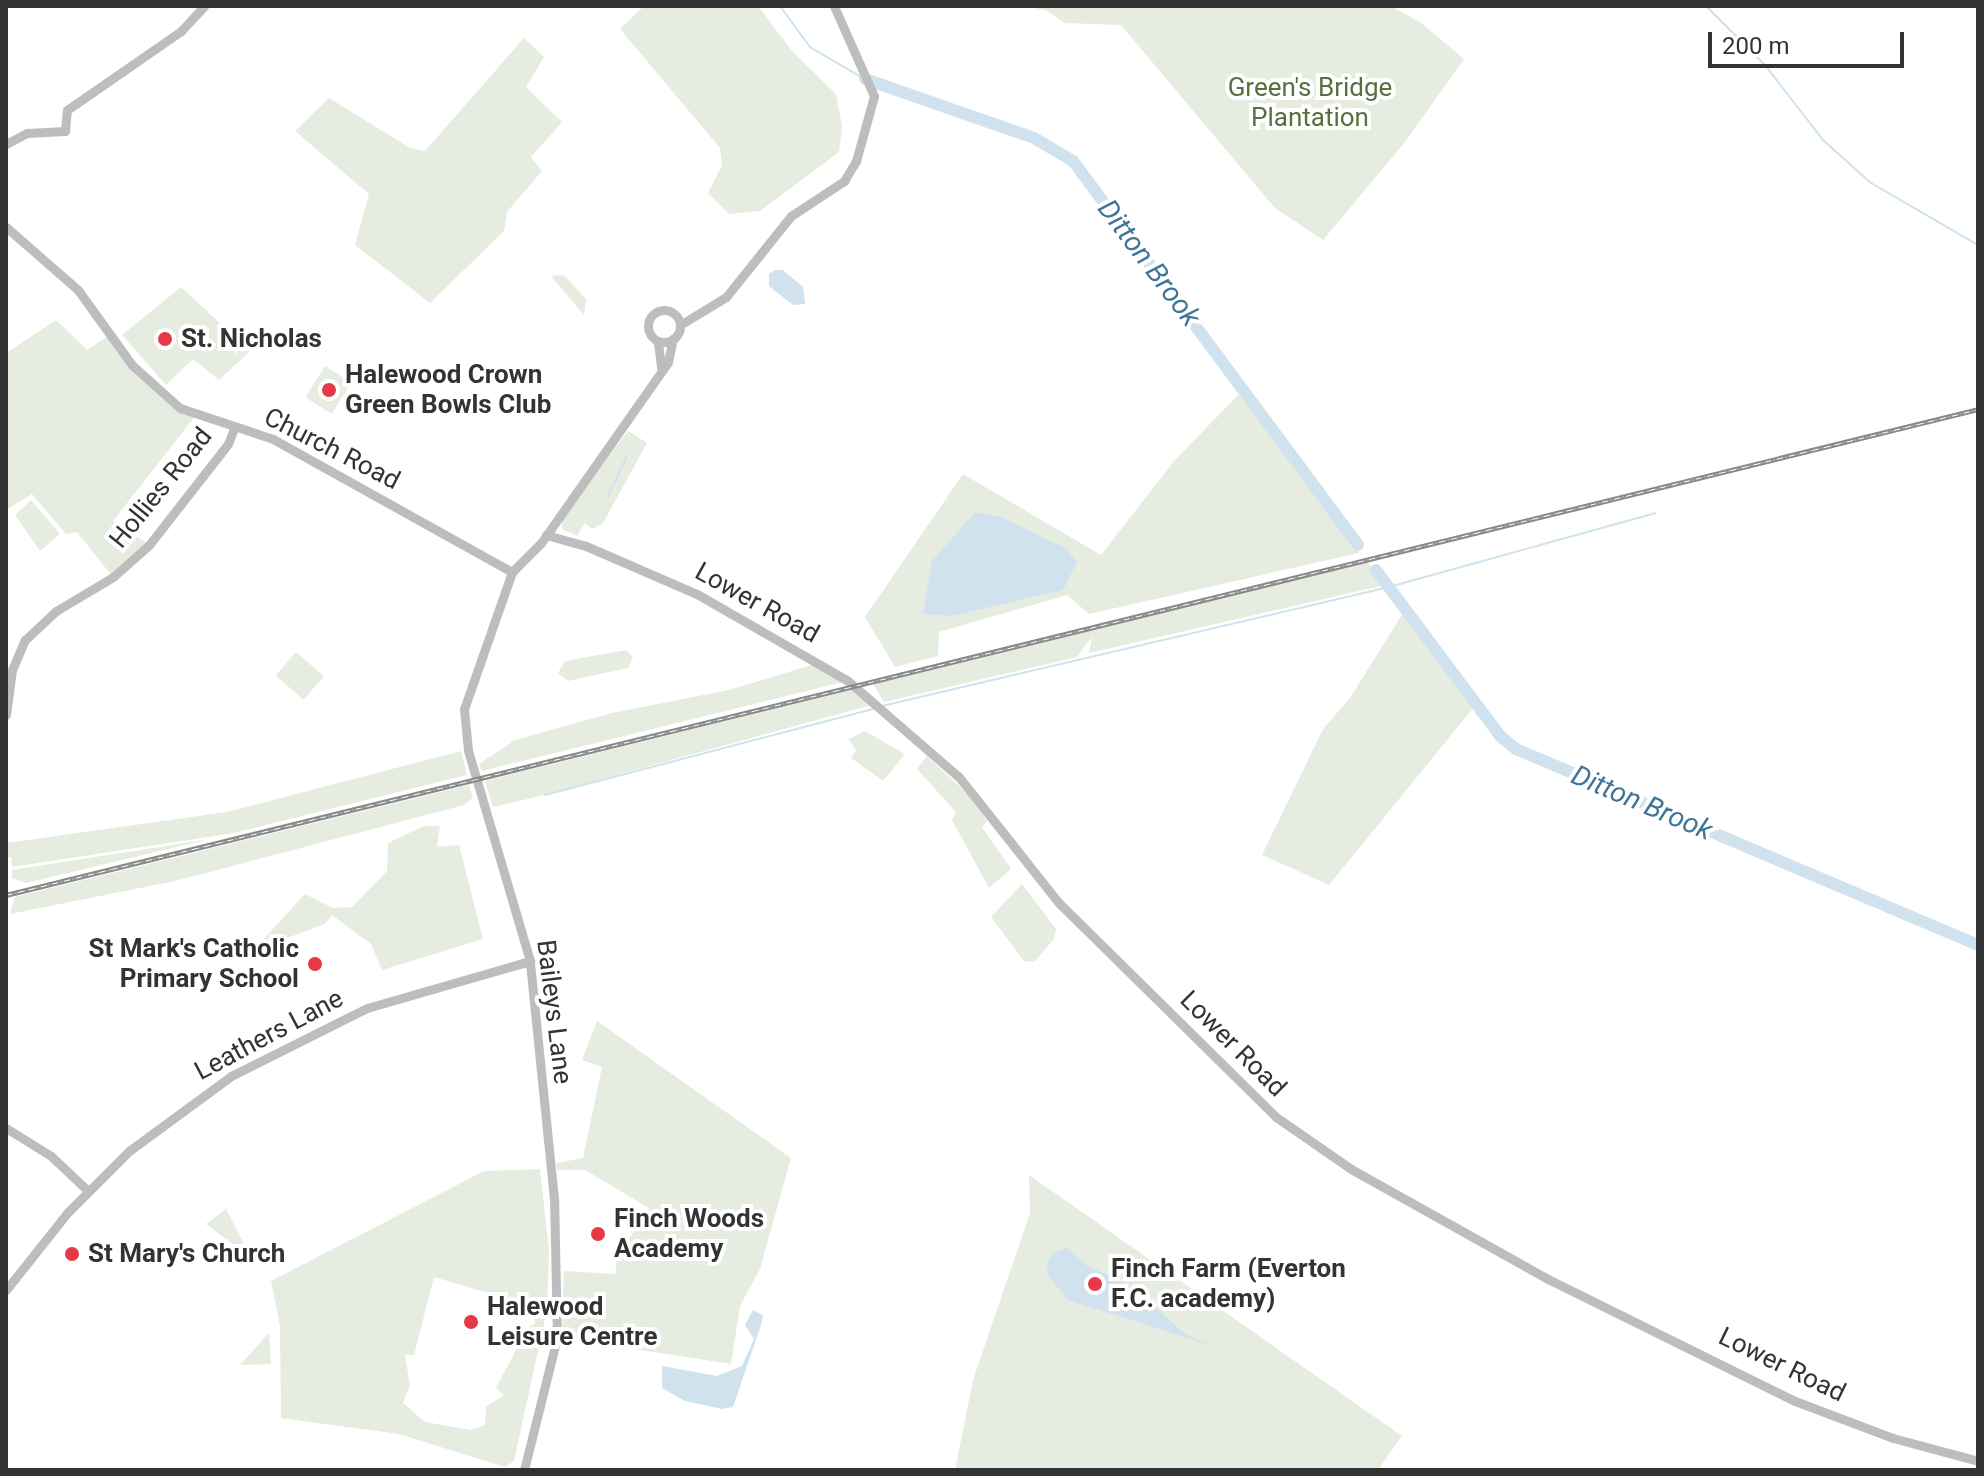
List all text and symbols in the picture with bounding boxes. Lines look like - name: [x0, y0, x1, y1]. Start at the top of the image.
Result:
- scale bar: [1712, 16, 1908, 66]
- text: 200 m: [1722, 32, 1789, 60]
- park label: Green's Bridge Plantation: [1228, 72, 1392, 134]
- water label: Ditton Brook: [1090, 193, 1208, 333]
- place label: St. Nicholas: [181, 323, 322, 355]
- marker: St. Nicholas: [156, 330, 174, 348]
- place label: Halewood Crown Green Bowls Club: [345, 359, 551, 420]
- marker: Halewood Crown Green Bowls Club: [320, 381, 338, 399]
- street label: Church Road: [259, 401, 405, 497]
- street label: Hollies Road: [103, 422, 219, 554]
- street label: Lower Road: [689, 556, 825, 650]
- water label: Ditton Brook: [1566, 758, 1718, 848]
- place label: St Mark's Catholic Primary School: [88, 933, 299, 994]
- street label: Baileys Lane: [530, 938, 578, 1086]
- marker: St Mark's Catholic Primary School: [306, 955, 324, 973]
- street label: Leathers Lane: [189, 983, 349, 1087]
- street label: Lower Road: [1174, 985, 1292, 1103]
- place label: Finch Woods Academy: [614, 1203, 764, 1264]
- marker: Finch Woods Academy: [589, 1225, 607, 1243]
- place label: St Mary's Church: [88, 1238, 285, 1270]
- marker: St Mary's Church: [63, 1245, 81, 1263]
- place label: Finch Farm (Everton F.C. academy): [1111, 1253, 1346, 1314]
- marker: Finch Farm (Everton F.C. academy): [1086, 1275, 1104, 1293]
- place label: Halewood Leisure Centre: [487, 1291, 657, 1352]
- marker: Halewood Leisure Centre: [462, 1313, 480, 1331]
- street label: Lower Road: [1714, 1321, 1850, 1409]

